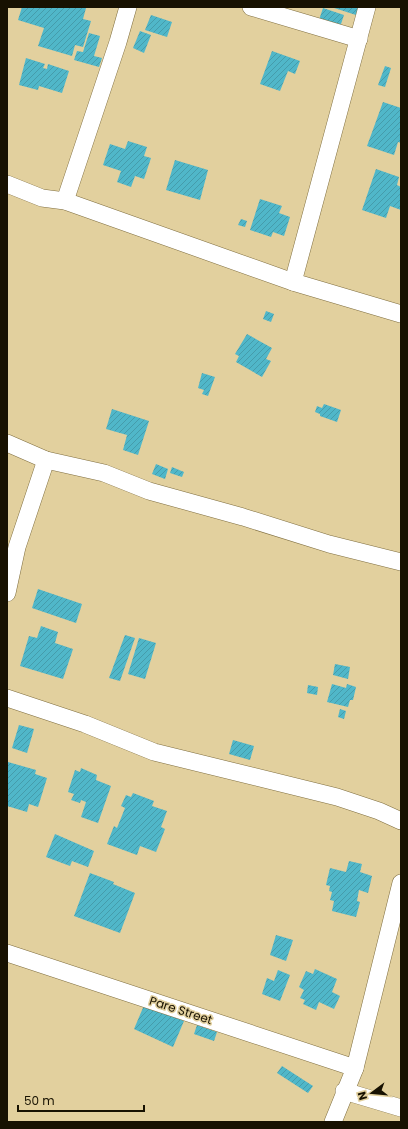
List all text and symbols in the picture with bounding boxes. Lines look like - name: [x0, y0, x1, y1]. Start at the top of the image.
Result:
- street label: Pare Street: [147, 992, 215, 1028]
- north arrow: [352, 1073, 392, 1113]
- scale bar: [18, 1087, 144, 1113]
- text: N: [354, 1090, 371, 1102]
- text: 50 m: [24, 1092, 55, 1109]

